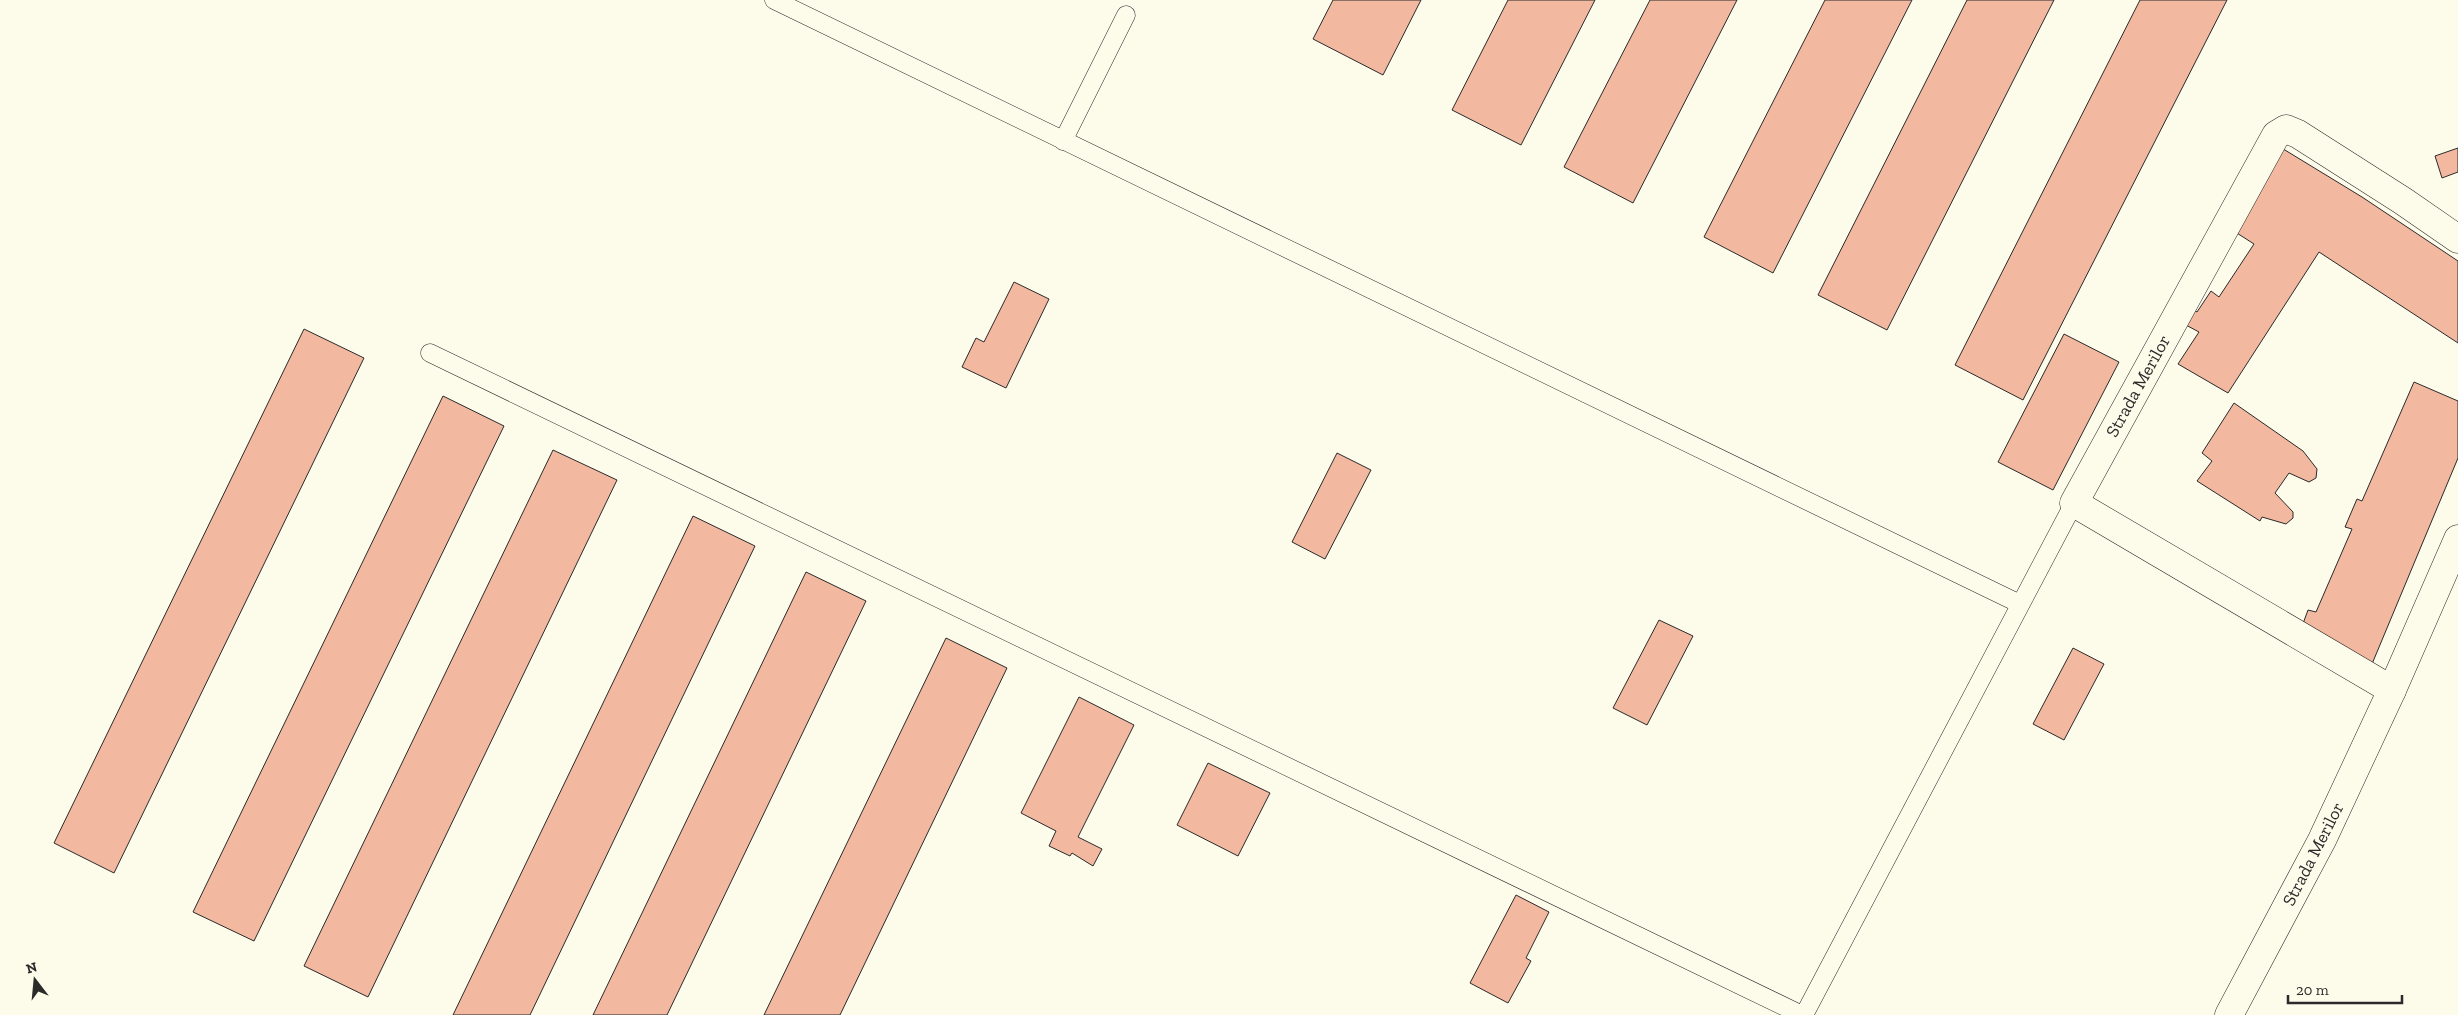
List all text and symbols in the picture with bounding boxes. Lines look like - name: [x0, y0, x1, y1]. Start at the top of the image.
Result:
- street label: Strada Merilor: [2101, 331, 2175, 441]
- street label: Strada Merilor: [2277, 799, 2349, 909]
- north arrow: [10, 955, 60, 1005]
- text: N: [24, 958, 39, 978]
- scale bar: [2288, 972, 2402, 1004]
- text: 20 m: [2296, 981, 2329, 999]

